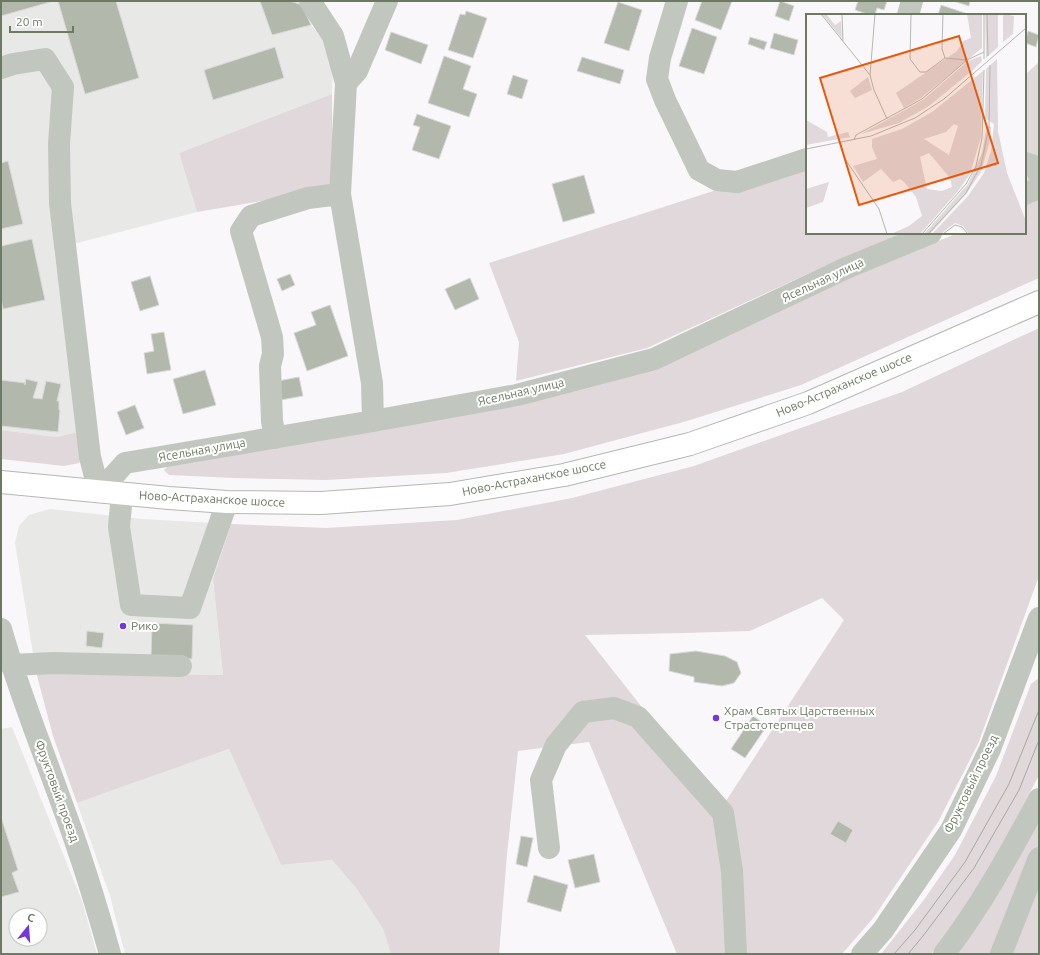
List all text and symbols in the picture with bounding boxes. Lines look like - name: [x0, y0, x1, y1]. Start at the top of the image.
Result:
- scale bar: [10, 8, 73, 34]
- inset map: [806, 14, 1026, 234]
- text: 20 m: [16, 15, 43, 28]
- street label: Ясельная улица: [780, 255, 865, 304]
- street label: Ново-Астраханское шоссе: [774, 350, 914, 419]
- street label: Ясельная улица: [476, 375, 565, 408]
- street label: Ясельная улица: [157, 435, 246, 464]
- street label: Ново-Астраханское шоссе: [461, 457, 607, 498]
- street label: Ново-Астраханское шоссе: [139, 488, 285, 509]
- place label: Рико: [131, 619, 158, 632]
- marker: Рико: [118, 621, 128, 631]
- place label: Храм Святых Царственных Страстотерпцев: [724, 704, 875, 731]
- marker: Храм Святых Царственных Страстотерпцев: [711, 713, 721, 723]
- street label: Фруктовый проезд: [941, 733, 1000, 835]
- street label: Фруктовый проезд: [33, 738, 82, 844]
- north arrow: [8, 907, 48, 947]
- text: С: [26, 911, 36, 924]

